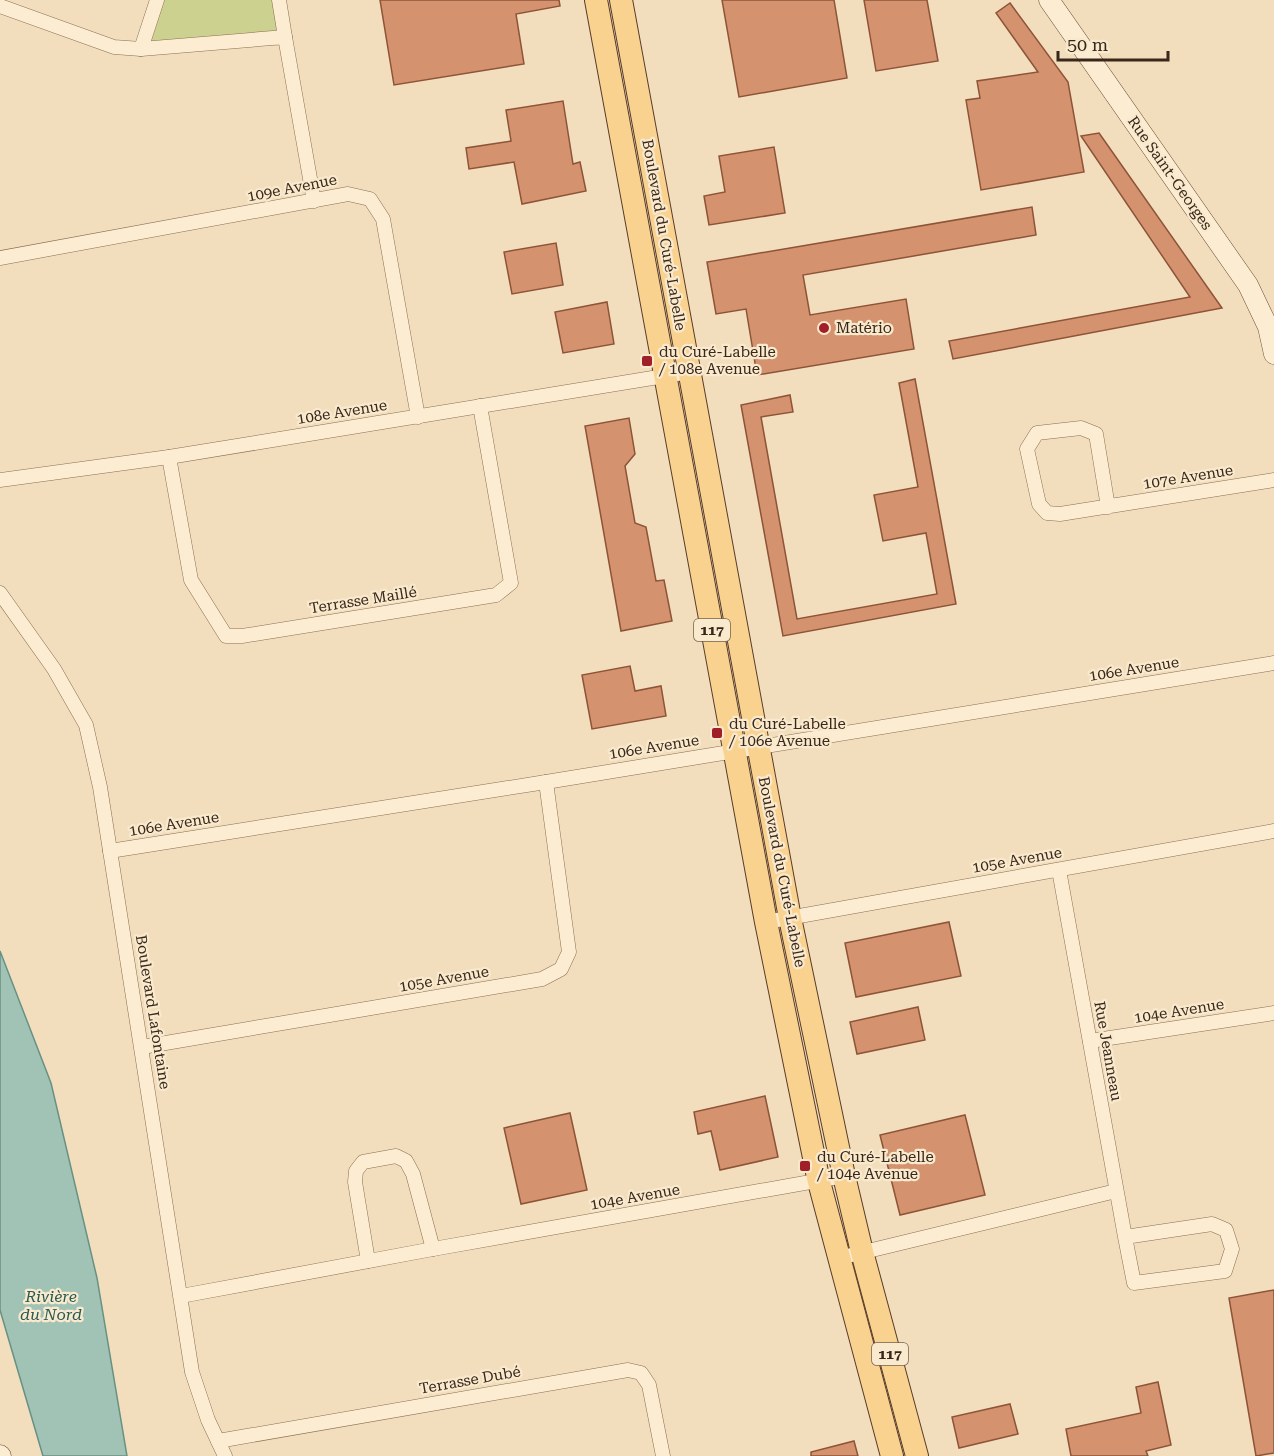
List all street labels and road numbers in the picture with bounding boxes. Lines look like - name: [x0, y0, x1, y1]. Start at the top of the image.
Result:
- street label: Rue Saint-Georges: [1124, 113, 1216, 233]
- street label: Boulevard du Curé-Labelle: [638, 138, 690, 332]
- street label: 109e Avenue: [246, 170, 338, 206]
- street label: 108e Avenue: [296, 396, 388, 428]
- street label: 107e Avenue: [1142, 461, 1234, 493]
- street label: Terrasse Maillé: [308, 583, 418, 617]
- road number: 117: [694, 619, 730, 641]
- street label: 106e Avenue: [1088, 653, 1180, 685]
- street label: 106e Avenue: [608, 731, 700, 763]
- street label: Boulevard du Curé-Labelle: [755, 775, 809, 969]
- street label: 106e Avenue: [128, 808, 220, 840]
- street label: 105e Avenue: [971, 843, 1063, 877]
- street label: Boulevard Lafontaine: [132, 934, 174, 1090]
- street label: 105e Avenue: [398, 962, 490, 996]
- street label: 104e Avenue: [1133, 995, 1225, 1027]
- street label: Rue Jeanneau: [1090, 1000, 1126, 1103]
- street label: 104e Avenue: [589, 1180, 681, 1214]
- road number: 117: [872, 1343, 908, 1365]
- street label: Terrasse Dubé: [418, 1362, 522, 1398]

